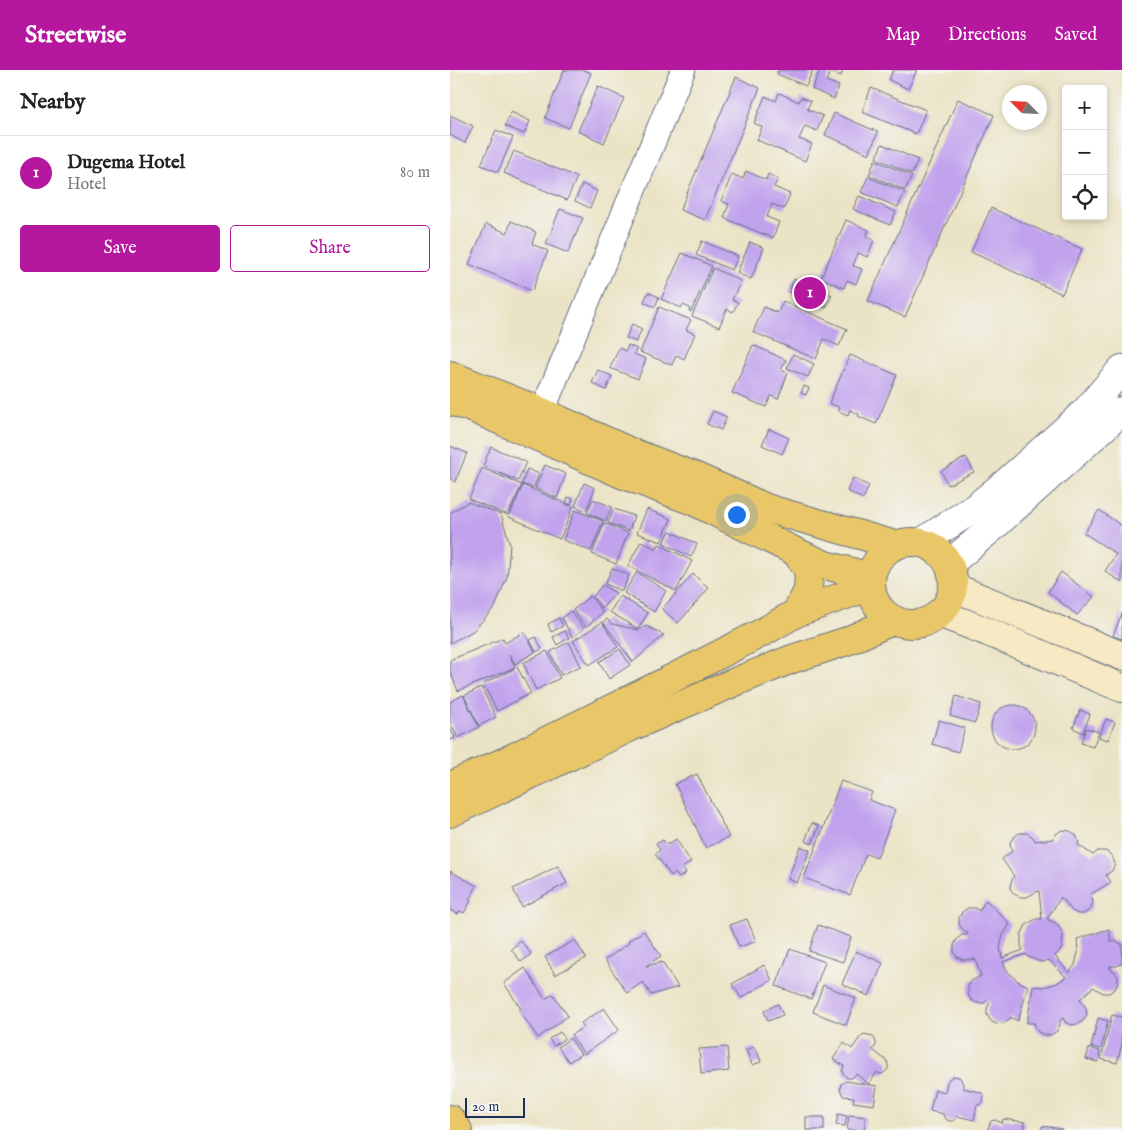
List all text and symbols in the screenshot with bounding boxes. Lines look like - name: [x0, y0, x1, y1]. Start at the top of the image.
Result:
- text: Streetwise: [25, 20, 126, 51]
- text: Map: [886, 24, 920, 47]
- text: Directions: [948, 24, 1026, 47]
- text: Saved: [1054, 24, 1097, 47]
- north arrow: [1002, 85, 1047, 130]
- map controls: [1062, 85, 1107, 220]
- button: +: [1062, 85, 1107, 130]
- text: Nearby: [20, 89, 85, 116]
- button: −: [1062, 130, 1107, 175]
- text: Dugema Hotel: [67, 151, 185, 175]
- text: 1: [33, 163, 39, 183]
- text: 80 m: [400, 163, 430, 183]
- text: Hotel: [67, 175, 106, 195]
- button: locate: [1062, 175, 1107, 220]
- button: Save: [20, 225, 220, 272]
- button: Share: [230, 225, 430, 272]
- pin: 1: [794, 274, 826, 312]
- your location: [724, 502, 750, 528]
- scale bar: [465, 1095, 525, 1118]
- text: 20 m: [472, 1098, 499, 1116]

